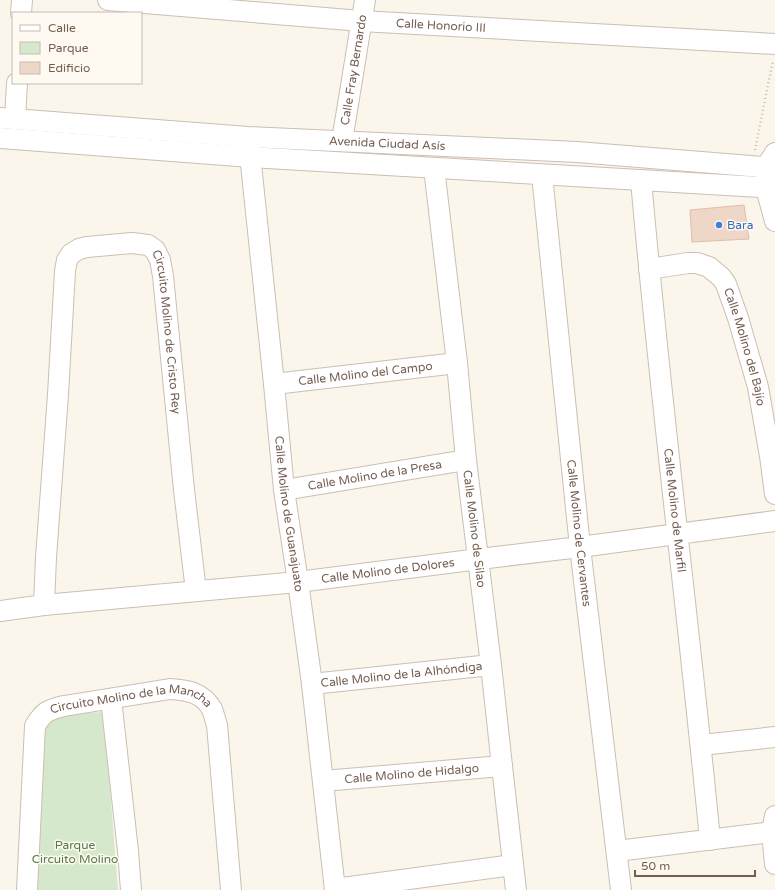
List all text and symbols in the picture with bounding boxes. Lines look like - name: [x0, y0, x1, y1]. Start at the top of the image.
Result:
- legend: [12, 12, 142, 84]
- street label: Calle Fray Bernardo: [338, 14, 370, 126]
- street label: Calle Honorio III: [396, 16, 486, 35]
- text: Calle: [48, 21, 76, 35]
- text: Parque: [48, 41, 89, 55]
- text: Edificio: [48, 61, 90, 75]
- street label: Avenida Ciudad Asís: [329, 134, 446, 153]
- place label: Bara: [727, 218, 753, 232]
- marker: Bara: [714, 220, 724, 230]
- street label: Circuito Molino de Cristo Rey: [149, 247, 184, 415]
- street label: Calle Molino del Bajío: [721, 286, 768, 407]
- street label: Calle Molino del Campo: [298, 359, 433, 388]
- street label: Calle Molino de Guanajuato: [272, 435, 306, 593]
- street label: Calle Molino de Marfil: [661, 448, 689, 573]
- street label: Calle Molino de la Presa: [307, 457, 443, 493]
- street label: Calle Molino de Cervantes: [564, 459, 594, 608]
- street label: Calle Molino de Silao: [460, 469, 488, 588]
- street label: Calle Molino de Dolores: [320, 555, 456, 586]
- street label: Calle Molino de la Alhóndiga: [320, 659, 483, 690]
- text: Circuito Molino de la Mancha: [48, 682, 215, 717]
- street label: Circuito Molino de la Mancha: [46, 703, 212, 721]
- street label: Calle Molino de Hidalgo: [344, 761, 480, 786]
- park label: Parque Circuito Molino: [32, 838, 118, 866]
- scale bar: [635, 852, 755, 878]
- text: 50 m: [641, 859, 670, 873]

